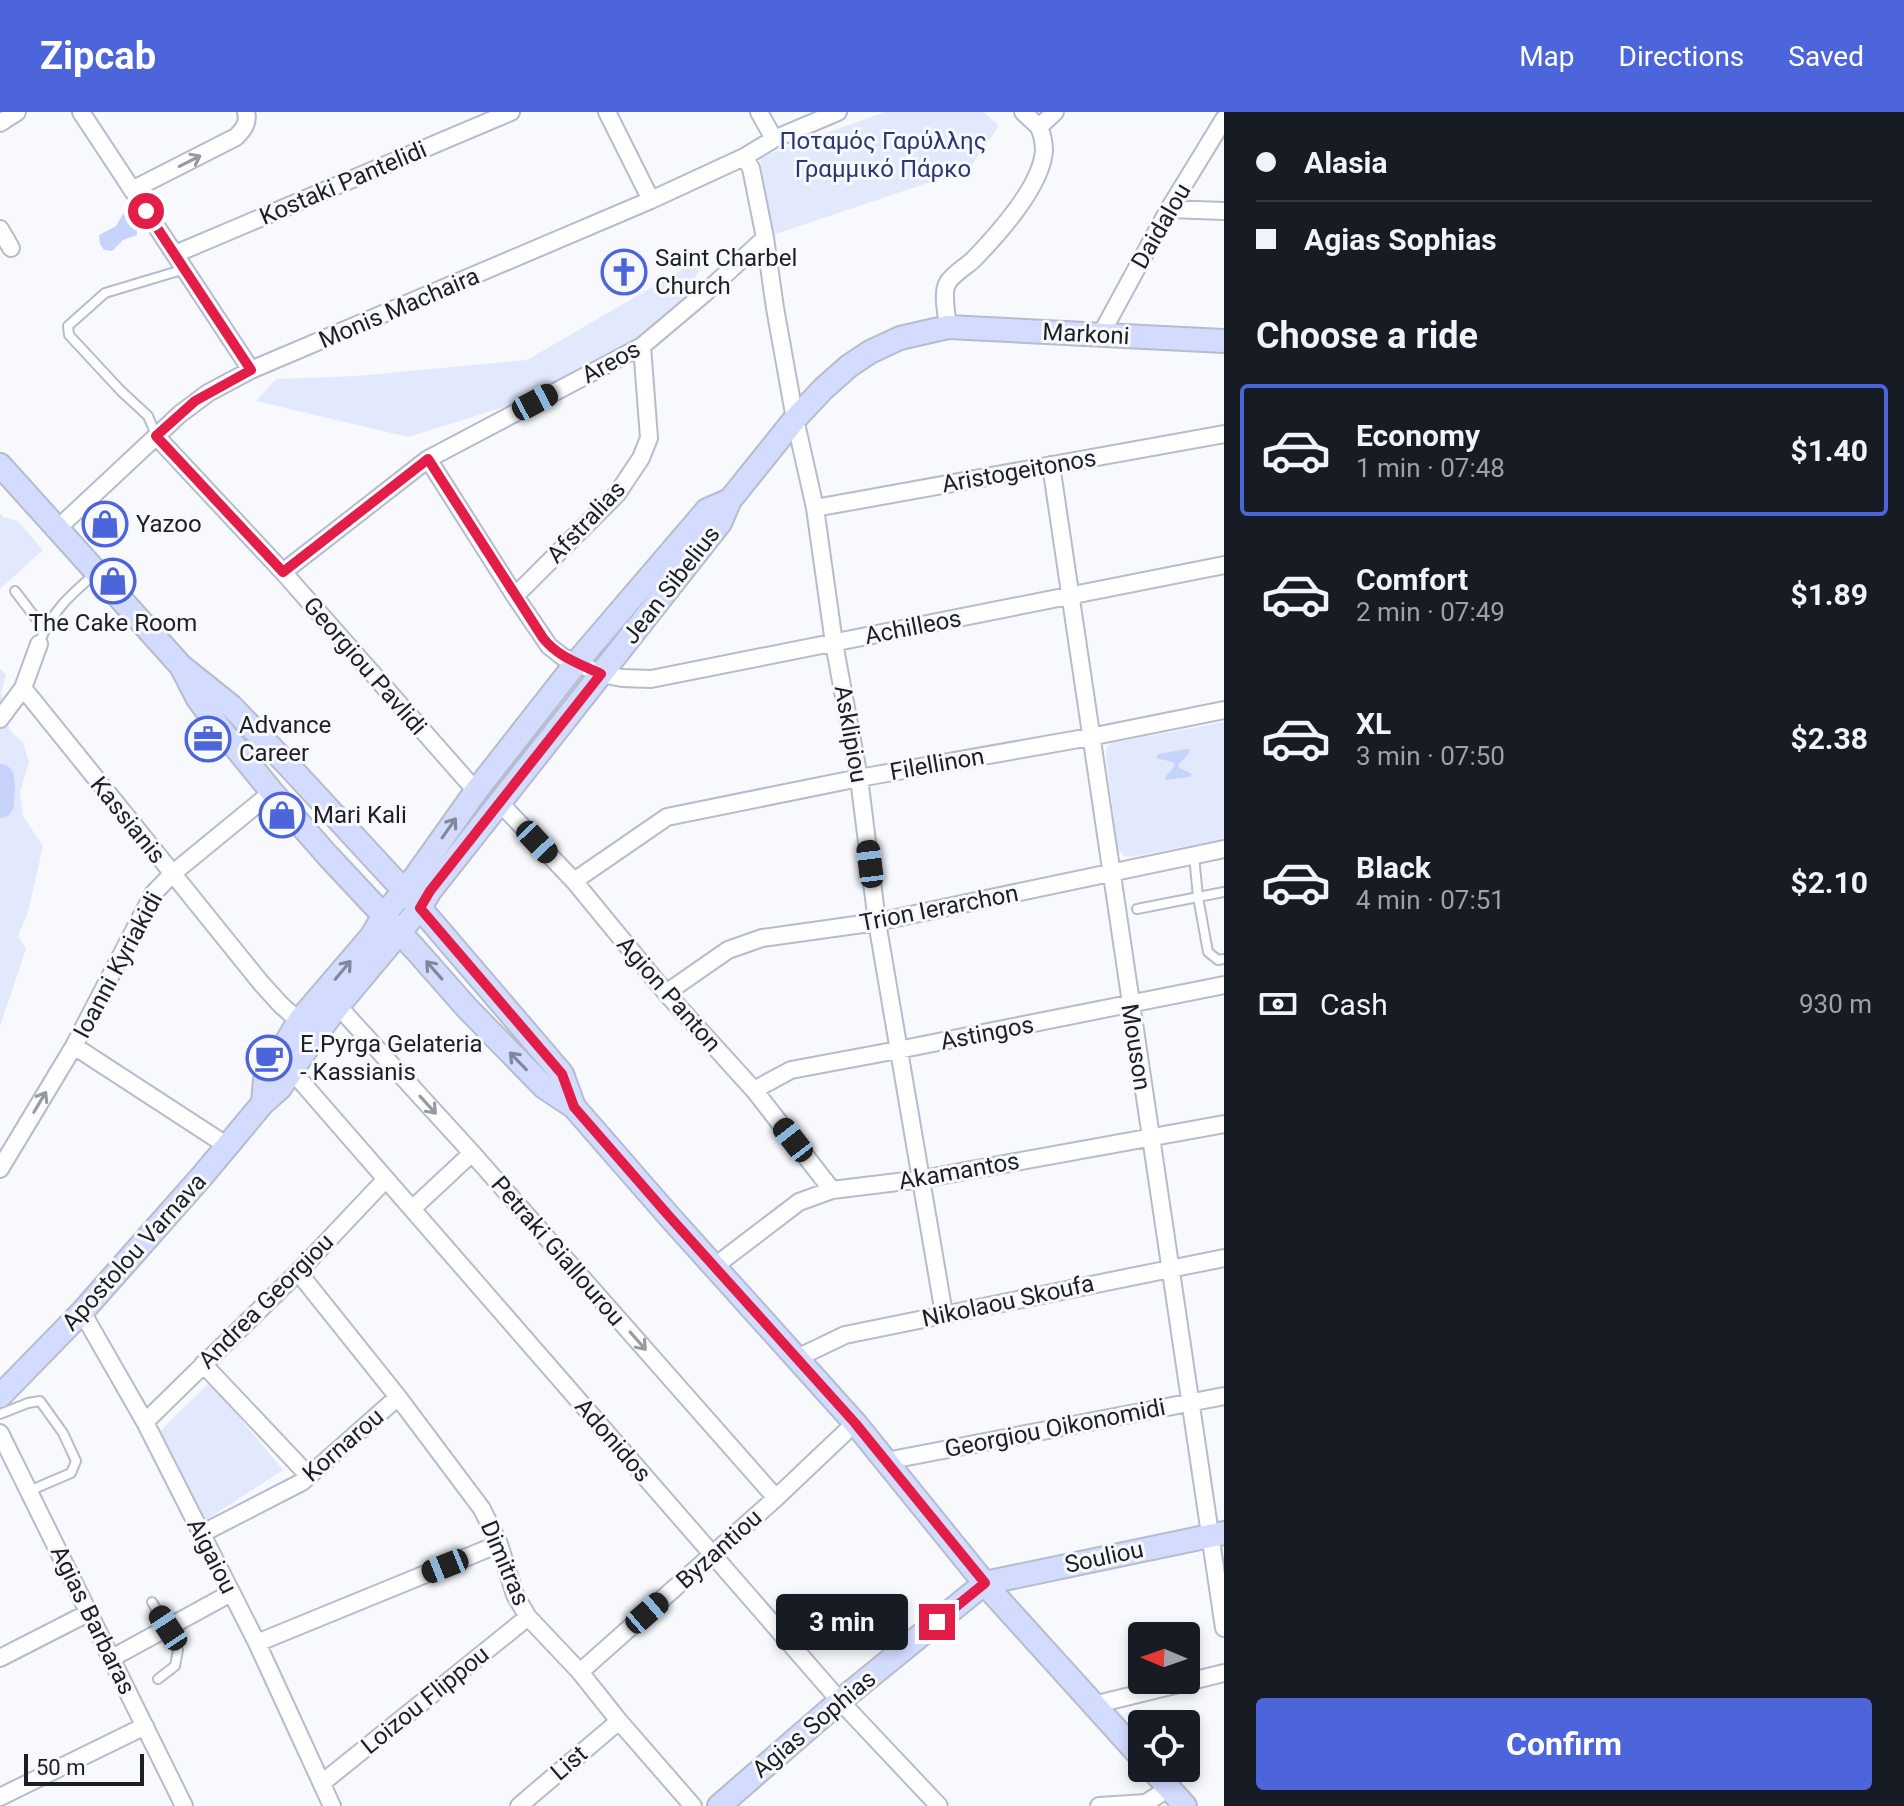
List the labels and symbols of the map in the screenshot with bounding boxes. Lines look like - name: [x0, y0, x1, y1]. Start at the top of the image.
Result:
- park label: Ποταμός Γαρύλλης Γραμμικό Πάρκο: [779, 127, 987, 183]
- street label: Kostaki Pantelidi: [255, 135, 431, 231]
- one-way arrow: [178, 152, 202, 168]
- street label: Daidalou: [1125, 178, 1197, 274]
- route start: [128, 193, 164, 229]
- place label: Saint Charbel Church: [655, 244, 797, 300]
- church icon: Saint Charbel Church: [600, 248, 648, 296]
- street label: Monis Machaira: [315, 262, 483, 354]
- street label: Markoni: [1042, 318, 1130, 350]
- street label: Areos: [577, 335, 645, 389]
- car: [508, 380, 562, 424]
- street label: Aristogeitonos: [940, 444, 1098, 498]
- street label: Afstralias: [541, 475, 631, 569]
- shop icon: Yazoo: [81, 500, 129, 548]
- place label: Yazoo: [136, 510, 202, 538]
- street label: Jean Sibelius: [616, 521, 726, 649]
- shop icon: The Cake Room: [89, 557, 137, 605]
- street label: Georgiou Pavlidi: [298, 591, 432, 741]
- street label: Achilleos: [862, 604, 964, 650]
- place label: The Cake Room: [29, 609, 197, 637]
- street label: Asklipiou: [829, 683, 873, 785]
- place label: Advance Career: [239, 711, 331, 767]
- office icon: Advance Career: [184, 715, 232, 763]
- street label: Filellinon: [888, 742, 986, 786]
- street label: Kassianis: [85, 771, 171, 869]
- shop icon: Mari Kali: [258, 791, 306, 839]
- place label: Mari Kali: [313, 801, 407, 829]
- car: [512, 816, 562, 868]
- one-way arrow: [441, 818, 457, 840]
- car: [855, 839, 885, 889]
- street label: Trion Ierarchon: [857, 879, 1021, 937]
- street label: Ioanni Kyriakidi: [68, 887, 168, 1043]
- street label: Agion Panton: [611, 931, 727, 1057]
- one-way arrow: [334, 960, 352, 981]
- one-way arrow: [425, 961, 443, 981]
- street label: Mouson: [1115, 1002, 1157, 1092]
- street label: Astingos: [938, 1010, 1036, 1056]
- place label: E.Pyrga Gelateria - Kassianis: [300, 1030, 483, 1086]
- cafe icon: E.Pyrga Gelateria - Kassianis: [245, 1034, 293, 1082]
- one-way arrow: [509, 1051, 528, 1071]
- one-way arrow: [33, 1091, 49, 1114]
- one-way arrow: [419, 1094, 437, 1114]
- car: [769, 1114, 817, 1166]
- street label: Akamantos: [897, 1147, 1021, 1195]
- street label: Apostolou Varnava: [56, 1168, 212, 1336]
- street label: Petraki Giallourou: [485, 1171, 631, 1331]
- street label: Andrea Georgiou: [193, 1228, 339, 1374]
- street label: Nikolaou Skoufa: [919, 1269, 1097, 1333]
- one-way arrow: [629, 1331, 647, 1351]
- street label: Adonidos: [569, 1392, 657, 1488]
- street label: Georgiou Oikonomidi: [942, 1393, 1168, 1463]
- street label: Kornarou: [297, 1402, 389, 1488]
- street label: Byzantiou: [671, 1503, 767, 1595]
- street label: Aigaiou: [181, 1514, 243, 1598]
- street label: Dimitras: [475, 1516, 535, 1610]
- street label: Souliou: [1062, 1535, 1146, 1579]
- street label: Agias Barbaras: [45, 1541, 141, 1699]
- car: [418, 1546, 472, 1586]
- car: [621, 1588, 673, 1638]
- callout: 3 min: [777, 1594, 909, 1650]
- car: [145, 1601, 191, 1655]
- route end: [919, 1604, 955, 1640]
- north arrow: [1128, 1622, 1200, 1694]
- street label: Loizou Flippou: [356, 1640, 494, 1760]
- street label: Agias Sophias: [747, 1664, 881, 1784]
- street label: List: [545, 1740, 593, 1786]
- scale bar: [24, 1750, 144, 1786]

